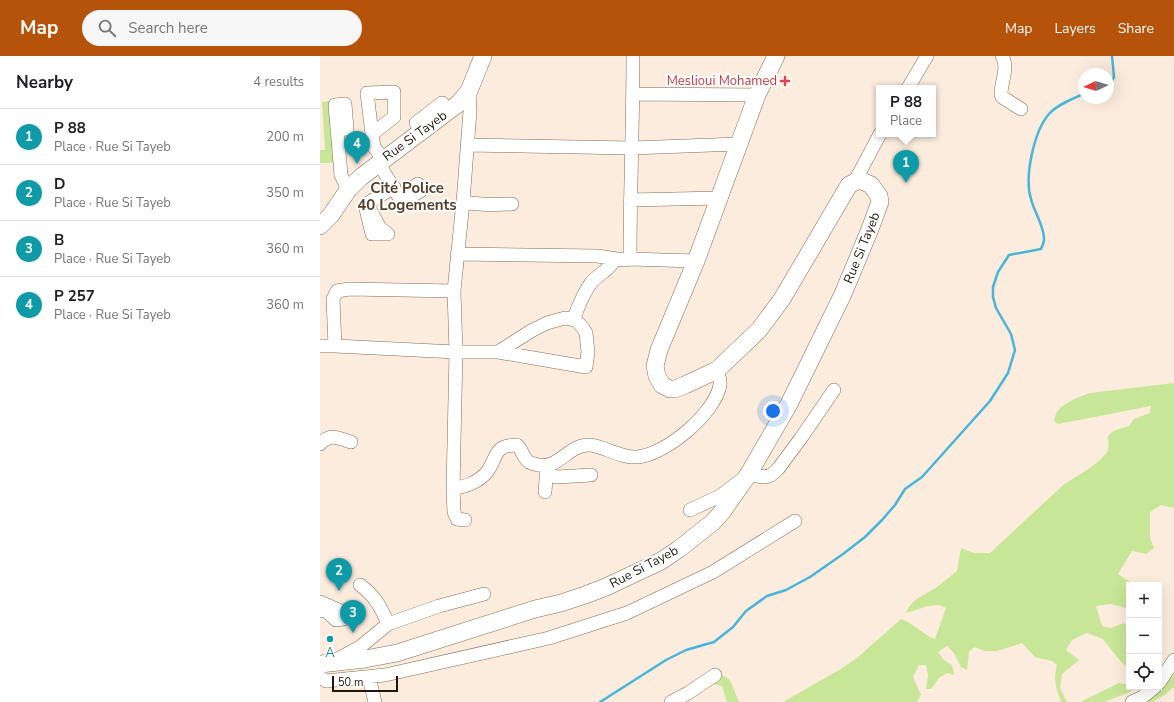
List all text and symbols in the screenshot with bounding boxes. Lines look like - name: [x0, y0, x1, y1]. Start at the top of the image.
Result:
- search box: [82, 10, 362, 46]
- text: Map: [20, 15, 58, 41]
- icon: search: [96, 17, 118, 39]
- text: Search here: [128, 18, 208, 38]
- text: Map: [1005, 19, 1032, 38]
- text: Layers: [1054, 19, 1096, 38]
- text: Share: [1118, 19, 1154, 38]
- north arrow: [1078, 68, 1114, 104]
- text: Nearby: [16, 71, 73, 94]
- place label: Meslioui Mohamed: [667, 72, 777, 90]
- text: 4 results: [253, 73, 304, 91]
- marker: Meslioui Mohamed: [780, 76, 790, 86]
- popup: [876, 85, 936, 137]
- text: P 88: [890, 92, 922, 112]
- street label: Rue Si Tayeb: [379, 107, 451, 165]
- text: Place: [890, 112, 922, 130]
- text: P 88: [54, 118, 86, 138]
- text: 1: [25, 128, 33, 146]
- text: 200 m: [266, 128, 304, 146]
- pin: 4: [344, 131, 370, 164]
- text: Place · Rue Si Tayeb: [54, 138, 171, 156]
- pin: 1: [893, 150, 919, 183]
- text: D: [54, 174, 65, 194]
- district label: Cité Police 40 Logements: [357, 178, 457, 215]
- text: 2: [25, 184, 33, 202]
- text: 350 m: [266, 184, 304, 202]
- text: Place · Rue Si Tayeb: [54, 194, 171, 212]
- street label: Rue Si Tayeb: [840, 210, 884, 286]
- text: B: [54, 230, 64, 250]
- text: 3: [25, 240, 33, 258]
- text: 360 m: [266, 240, 304, 258]
- text: Place · Rue Si Tayeb: [54, 250, 171, 268]
- text: P 257: [54, 286, 95, 306]
- text: 4: [25, 296, 33, 314]
- text: 360 m: [266, 296, 304, 314]
- text: Place · Rue Si Tayeb: [54, 306, 171, 324]
- your location: [763, 401, 783, 421]
- street label: Rue Si Tayeb: [607, 541, 681, 593]
- pin: 2: [326, 558, 352, 591]
- map controls: [1126, 582, 1162, 690]
- button: +: [1126, 582, 1162, 618]
- pin: 3: [340, 600, 366, 633]
- button: −: [1126, 618, 1162, 654]
- marker: A: [325, 634, 335, 644]
- place label: A: [325, 644, 335, 662]
- button: locate: [1126, 654, 1162, 690]
- scale bar: [332, 674, 398, 693]
- text: 50 m: [338, 675, 363, 690]

